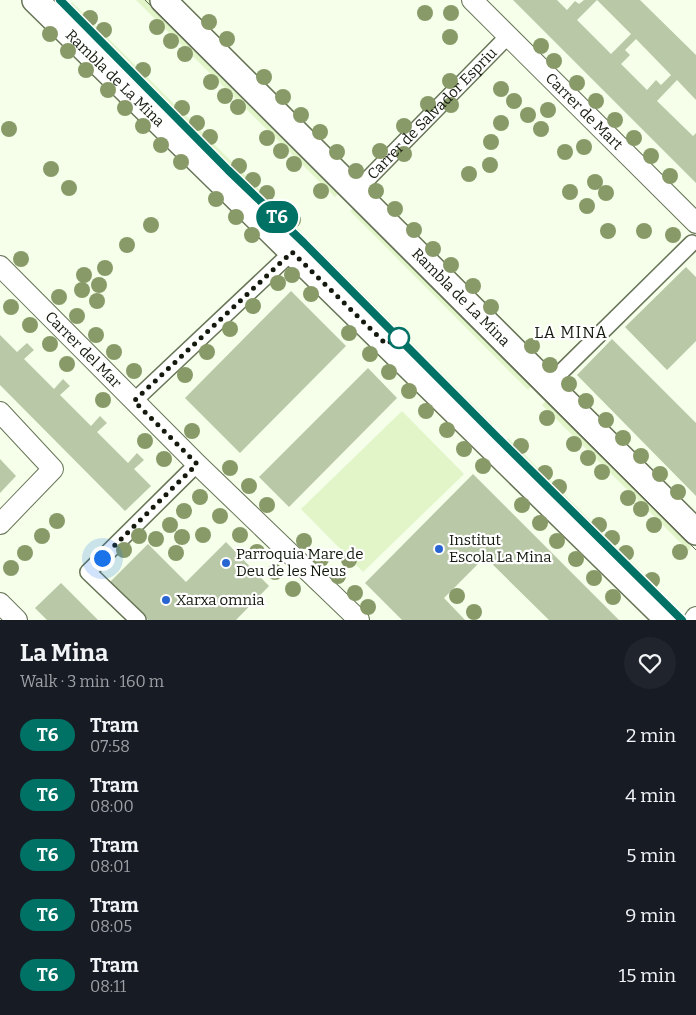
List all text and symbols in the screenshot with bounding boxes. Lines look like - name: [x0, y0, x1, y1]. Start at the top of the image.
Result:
- street label: Rambla de La Mina: [62, 26, 168, 131]
- street label: Carrer de Salvador Espriu: [363, 44, 501, 183]
- street label: Carrer de Mart: [542, 69, 627, 154]
- line badge: T6: [254, 201, 300, 233]
- text: T6: [266, 206, 288, 228]
- street label: Rambla de La Mina: [408, 245, 514, 350]
- street label: Carrer del Mar: [41, 308, 125, 392]
- district label: LA MINA: [534, 323, 608, 342]
- unlabelled marker: [388, 327, 410, 349]
- place label: Institut Escola La Mina: [449, 531, 551, 566]
- marker: Institut Escola La Mina: [433, 543, 445, 555]
- place label: Parroquia Mare de Deu de les Neus: [236, 545, 363, 580]
- your location: [90, 546, 115, 571]
- marker: Parroquia Mare de Deu de les Neus: [220, 557, 232, 569]
- place label: Xarxa omnia: [176, 591, 264, 609]
- marker: Xarxa omnia: [160, 594, 172, 606]
- button: heart: [624, 637, 676, 689]
- text: La Mina: [20, 639, 109, 667]
- text: Walk · 3 min · 160 m: [20, 672, 164, 691]
- text: Tram: [90, 714, 139, 737]
- text: T6: [37, 724, 58, 746]
- text: 2 min: [626, 724, 676, 747]
- text: 07:58: [90, 737, 130, 756]
- text: Tram: [90, 774, 139, 797]
- text: T6: [37, 784, 58, 806]
- text: 4 min: [625, 784, 676, 807]
- text: 08:00: [90, 797, 134, 816]
- text: Tram: [90, 834, 139, 857]
- text: T6: [37, 844, 58, 866]
- text: 5 min: [626, 844, 676, 867]
- text: 08:01: [90, 857, 130, 876]
- text: Tram: [90, 894, 139, 917]
- text: T6: [37, 904, 58, 926]
- text: 9 min: [625, 904, 676, 927]
- text: 08:05: [90, 917, 132, 936]
- text: Tram: [90, 954, 139, 977]
- text: T6: [37, 964, 58, 986]
- text: 15 min: [619, 964, 676, 987]
- text: 08:11: [90, 977, 126, 996]

